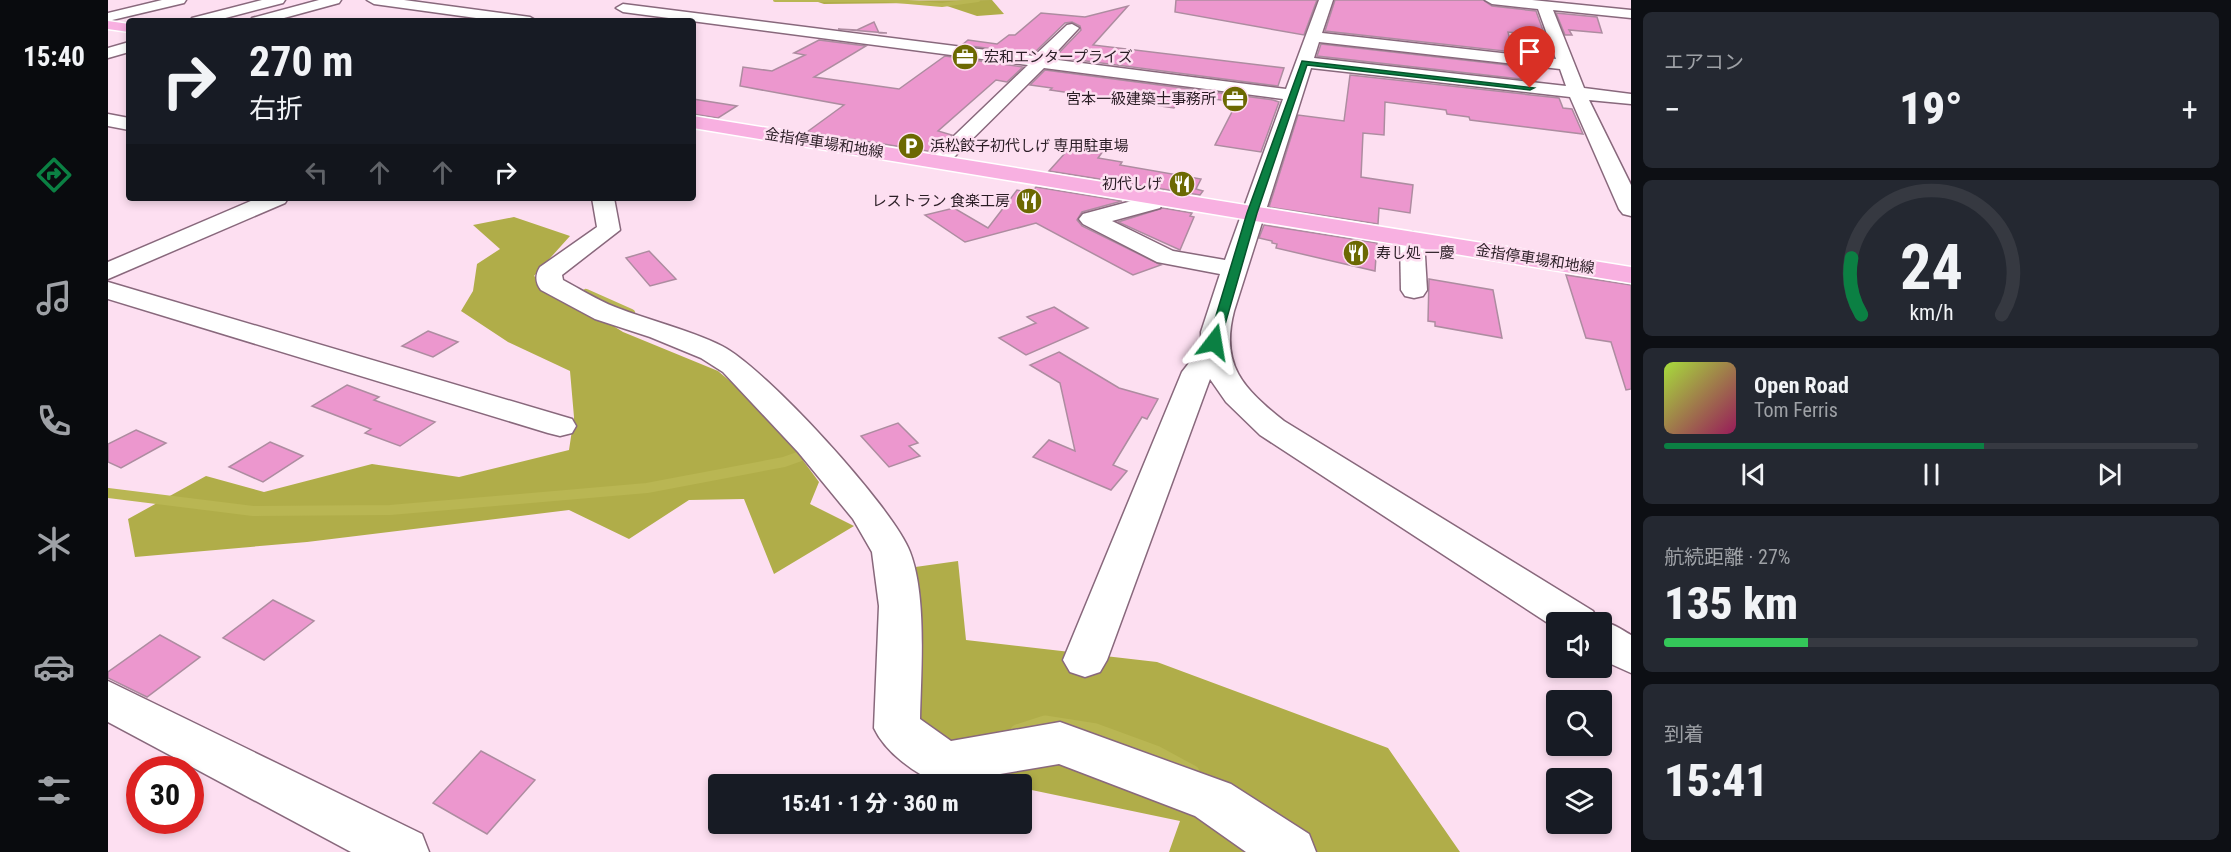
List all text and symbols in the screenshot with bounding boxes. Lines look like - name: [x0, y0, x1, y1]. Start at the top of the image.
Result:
- pin: [1504, 26, 1555, 88]
- icon: arrive: [1513, 35, 1546, 68]
- text: 270 m: [249, 37, 354, 86]
- text: 15:40: [23, 41, 85, 73]
- icon: right: [150, 42, 228, 120]
- office icon: 宏和エンタープライズ: [950, 42, 980, 72]
- place label: 宏和エンタープライズ: [984, 48, 1133, 66]
- text: エアコン: [1664, 50, 1744, 74]
- text: 19°: [1899, 82, 1963, 135]
- office icon: 宮本一級建築士事務所: [1220, 84, 1250, 114]
- place label: 宮本一級建築士事務所: [1066, 90, 1216, 108]
- text: −: [1664, 90, 1681, 129]
- text: +: [2182, 90, 2198, 129]
- text: 右折: [249, 93, 303, 125]
- street label: 金指停車場和地線: [763, 125, 885, 161]
- parking icon: 浜松餃子初代しげ 専用駐車場: [896, 131, 926, 161]
- place label: 浜松餃子初代しげ 専用駐車場: [930, 137, 1128, 155]
- icon: directions: [33, 154, 75, 196]
- icon: left: [300, 156, 333, 189]
- icon: ahead: [363, 156, 396, 189]
- icon: ahead: [426, 156, 459, 189]
- icon: right: [489, 156, 522, 189]
- restaurant icon: 初代しげ: [1167, 169, 1197, 199]
- place label: 初代しげ: [1102, 175, 1162, 193]
- restaurant icon: レストラン 食楽工房: [1014, 186, 1044, 216]
- place label: レストラン 食楽工房: [872, 192, 1010, 210]
- text: 24: [1899, 231, 1963, 304]
- restaurant icon: 寿し処 一慶: [1341, 238, 1371, 268]
- street label: 金指停車場和地線: [1474, 241, 1596, 277]
- place label: 寿し処 一慶: [1376, 244, 1454, 262]
- icon: music: [33, 277, 75, 319]
- text: km/h: [1909, 300, 1953, 325]
- position arrow: [1182, 310, 1246, 374]
- text: Open Road: [1754, 373, 1849, 398]
- text: Tom Ferris: [1754, 398, 1838, 422]
- icon: phone: [33, 400, 75, 442]
- icon: previous: [1737, 458, 1770, 491]
- icon: pause: [1915, 458, 1948, 491]
- icon: next: [2093, 458, 2126, 491]
- icon: climate: [33, 523, 75, 565]
- text: 航続距離 · 27%: [1664, 545, 1790, 569]
- text: 135 km: [1664, 577, 1798, 630]
- map controls: [1546, 612, 1612, 834]
- button: sound: [1546, 612, 1612, 678]
- icon: car: [33, 646, 75, 688]
- button: search: [1546, 690, 1612, 756]
- text: 到着: [1664, 722, 1704, 746]
- text: 15:41: [1664, 754, 1768, 807]
- speed limit sign: 30: [126, 756, 204, 834]
- button: layers: [1546, 768, 1612, 834]
- icon: filters: [33, 769, 75, 811]
- text: 15:41 · 1 分 · 360 m: [781, 791, 959, 816]

